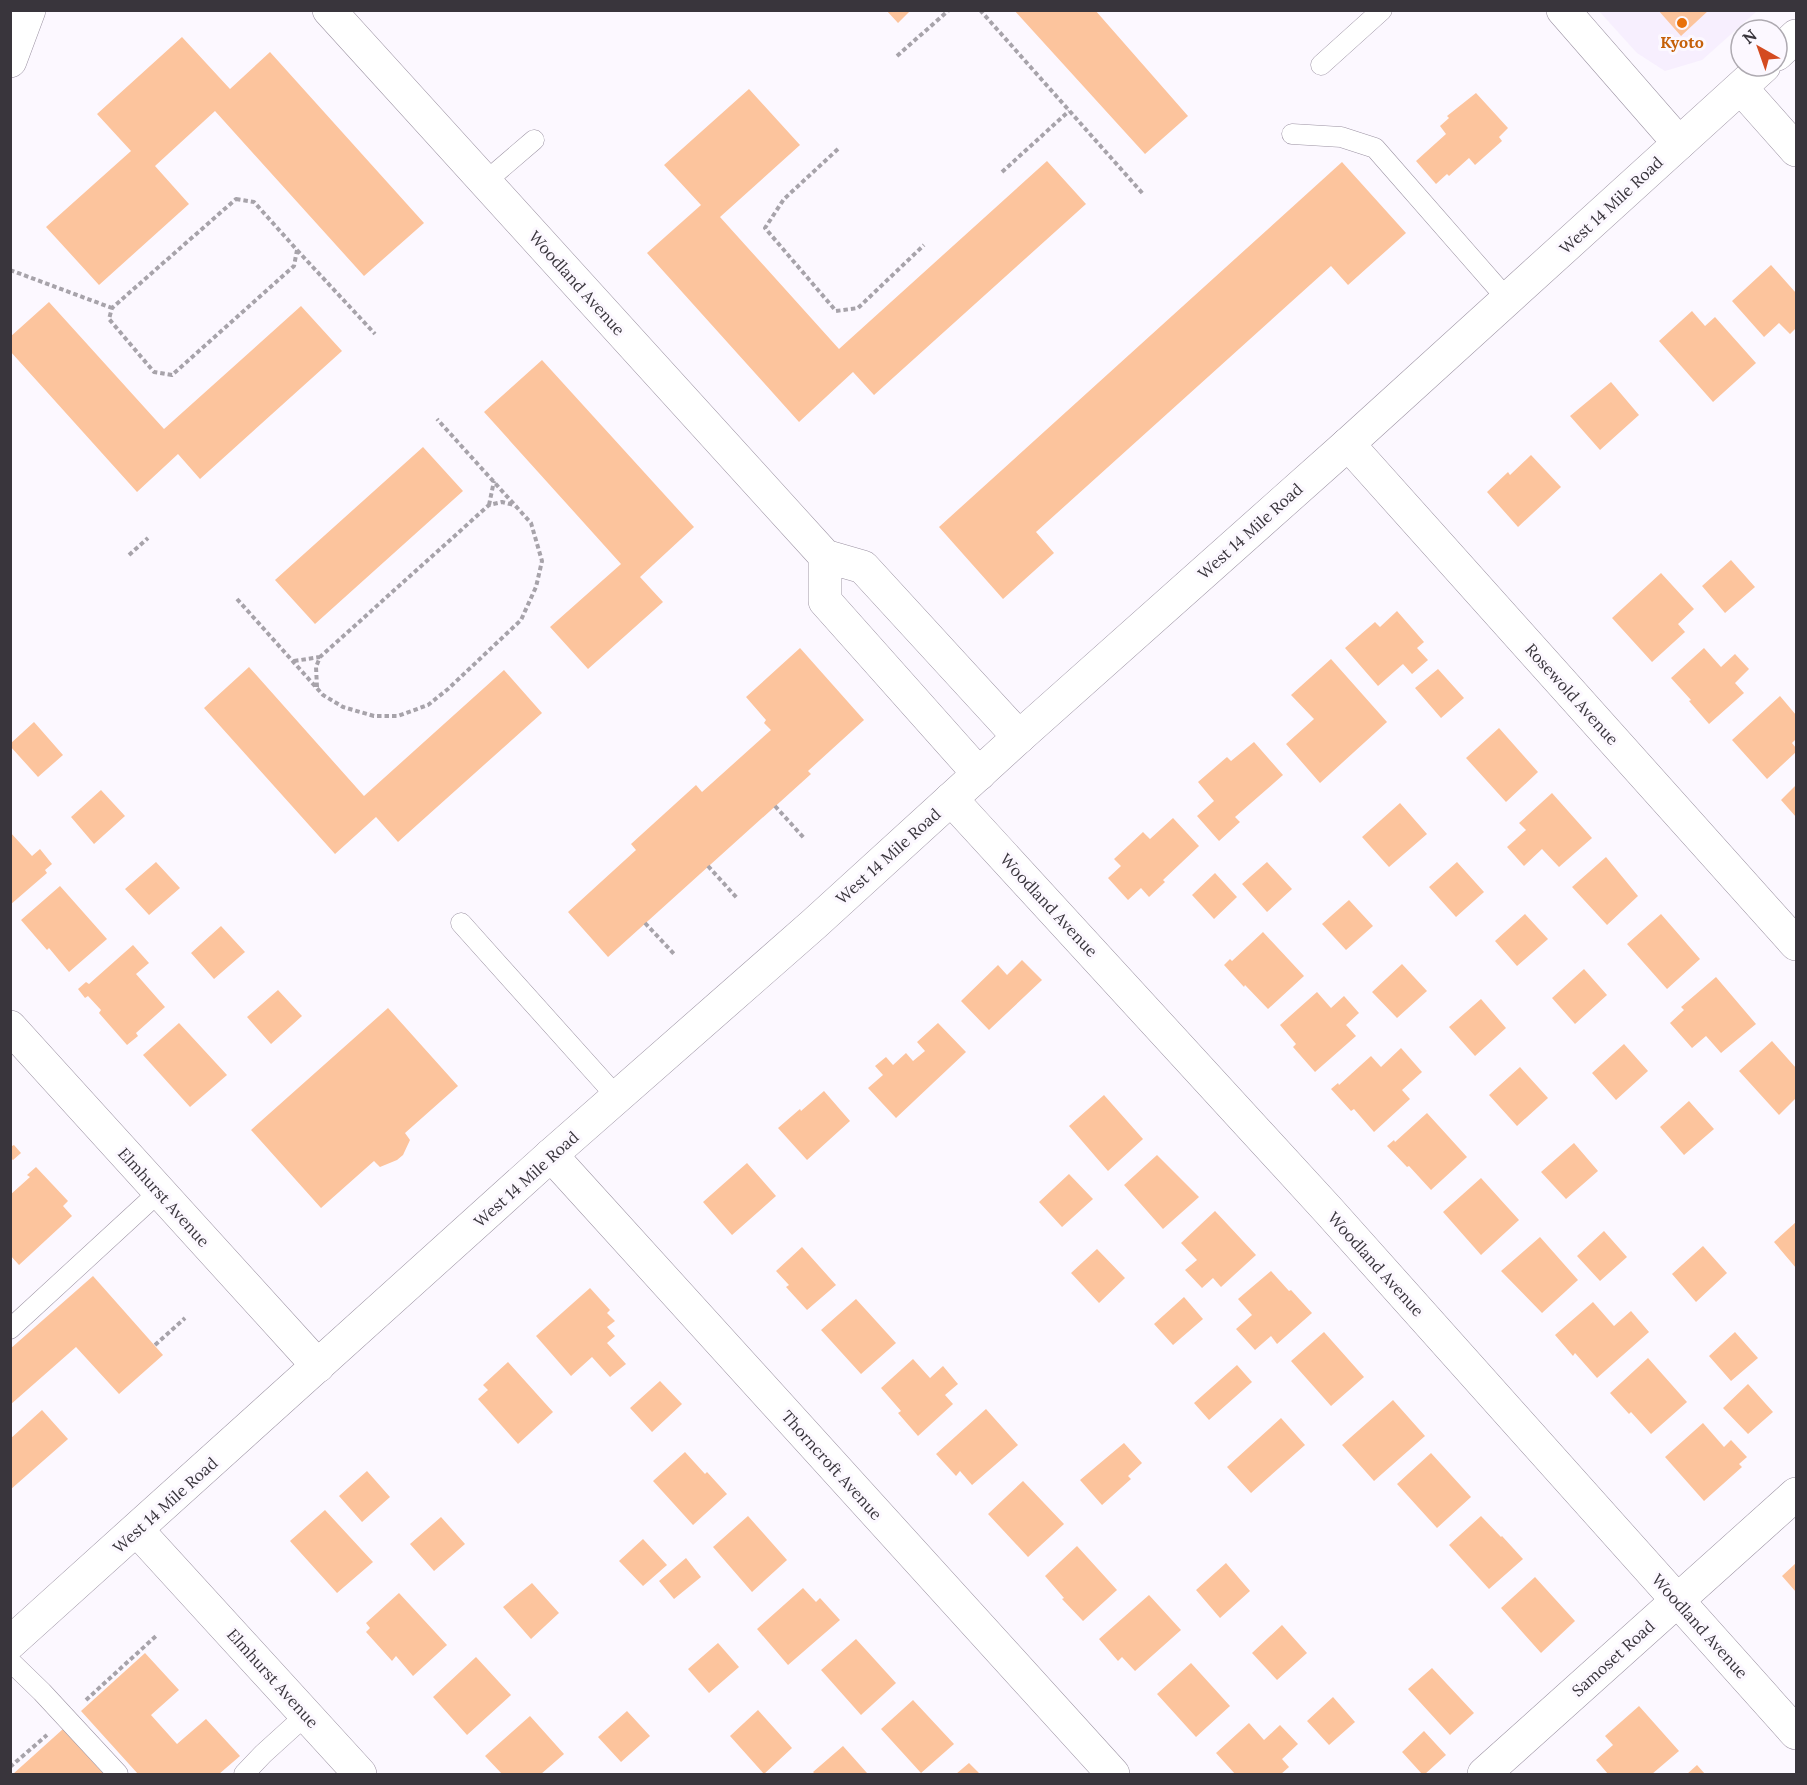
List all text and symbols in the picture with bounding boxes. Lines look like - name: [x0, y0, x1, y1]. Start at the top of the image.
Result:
- marker: Kyoto: [1675, 16, 1689, 30]
- north arrow: [1729, 18, 1789, 78]
- text: N: [1738, 25, 1761, 48]
- place label: Kyoto: [1660, 32, 1704, 52]
- street label: West 14 Mile Road: [1555, 152, 1667, 258]
- street label: Woodland Avenue: [525, 227, 629, 340]
- street label: West 14 Mile Road: [1194, 478, 1307, 583]
- street label: Rosewold Avenue: [1521, 639, 1623, 749]
- street label: West 14 Mile Road: [832, 803, 945, 908]
- street label: Woodland Avenue: [996, 849, 1102, 961]
- street label: West 14 Mile Road: [470, 1126, 583, 1231]
- street label: Elmhurst Avenue: [114, 1143, 214, 1251]
- street label: Woodland Avenue: [1324, 1208, 1428, 1321]
- street label: Thorncroft Avenue: [777, 1406, 887, 1524]
- street label: West 14 Mile Road: [109, 1452, 222, 1557]
- street label: Woodland Avenue: [1648, 1570, 1752, 1683]
- street label: Samoset Road: [1567, 1615, 1659, 1700]
- street label: Elmhurst Avenue: [223, 1624, 323, 1732]

